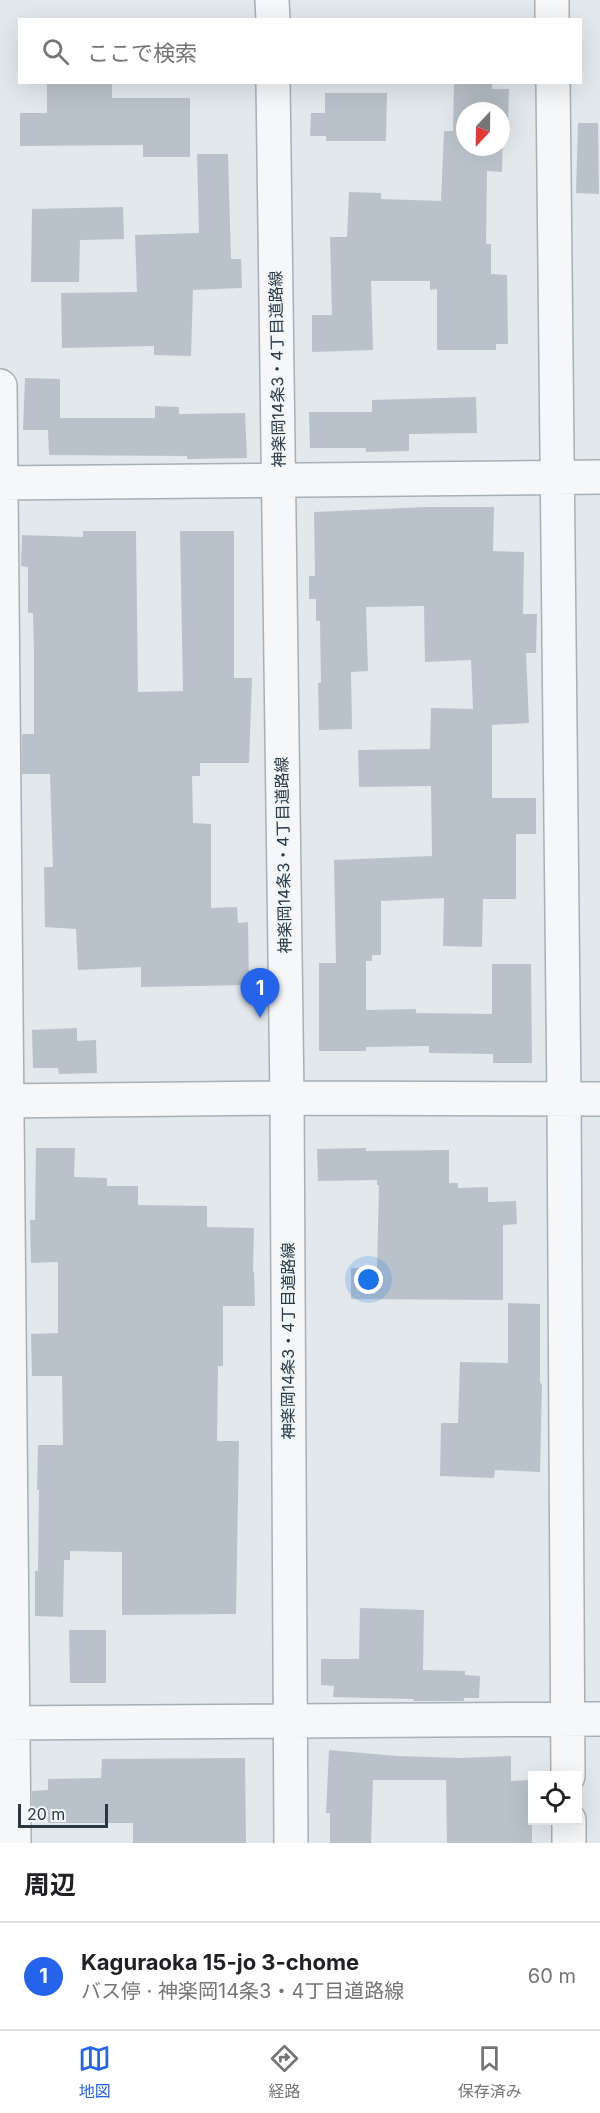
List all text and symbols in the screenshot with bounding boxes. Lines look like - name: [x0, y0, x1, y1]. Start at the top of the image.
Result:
- search box: [18, 18, 582, 84]
- icon: search: [39, 35, 72, 68]
- text: ここで検索: [87, 40, 197, 66]
- north arrow: [456, 102, 510, 156]
- street label: 神楽岡14条3・4丁目道路線: [265, 270, 289, 468]
- street label: 神楽岡14条3・4丁目道路線: [271, 756, 295, 954]
- pin: 1: [240, 968, 280, 1018]
- street label: 神楽岡14条3・4丁目道路線: [278, 1242, 298, 1440]
- your location: [354, 1265, 383, 1294]
- map controls: [528, 1771, 582, 1825]
- button: locate: [528, 1771, 582, 1825]
- scale bar: [18, 1801, 108, 1828]
- text: 20 m: [27, 1804, 65, 1824]
- text: 周辺: [24, 1869, 76, 1900]
- text: Kaguraoka 15-jo 3-chome: [81, 1949, 359, 1975]
- text: 1: [39, 1964, 48, 1988]
- text: 60 m: [528, 1964, 576, 1988]
- text: バス停 · 神楽岡14条3・4丁目道路線: [81, 1979, 404, 2003]
- tab: 地図: [78, 2042, 111, 2102]
- tab: 経路: [268, 2042, 301, 2102]
- tab: 保存済み: [458, 2042, 522, 2102]

